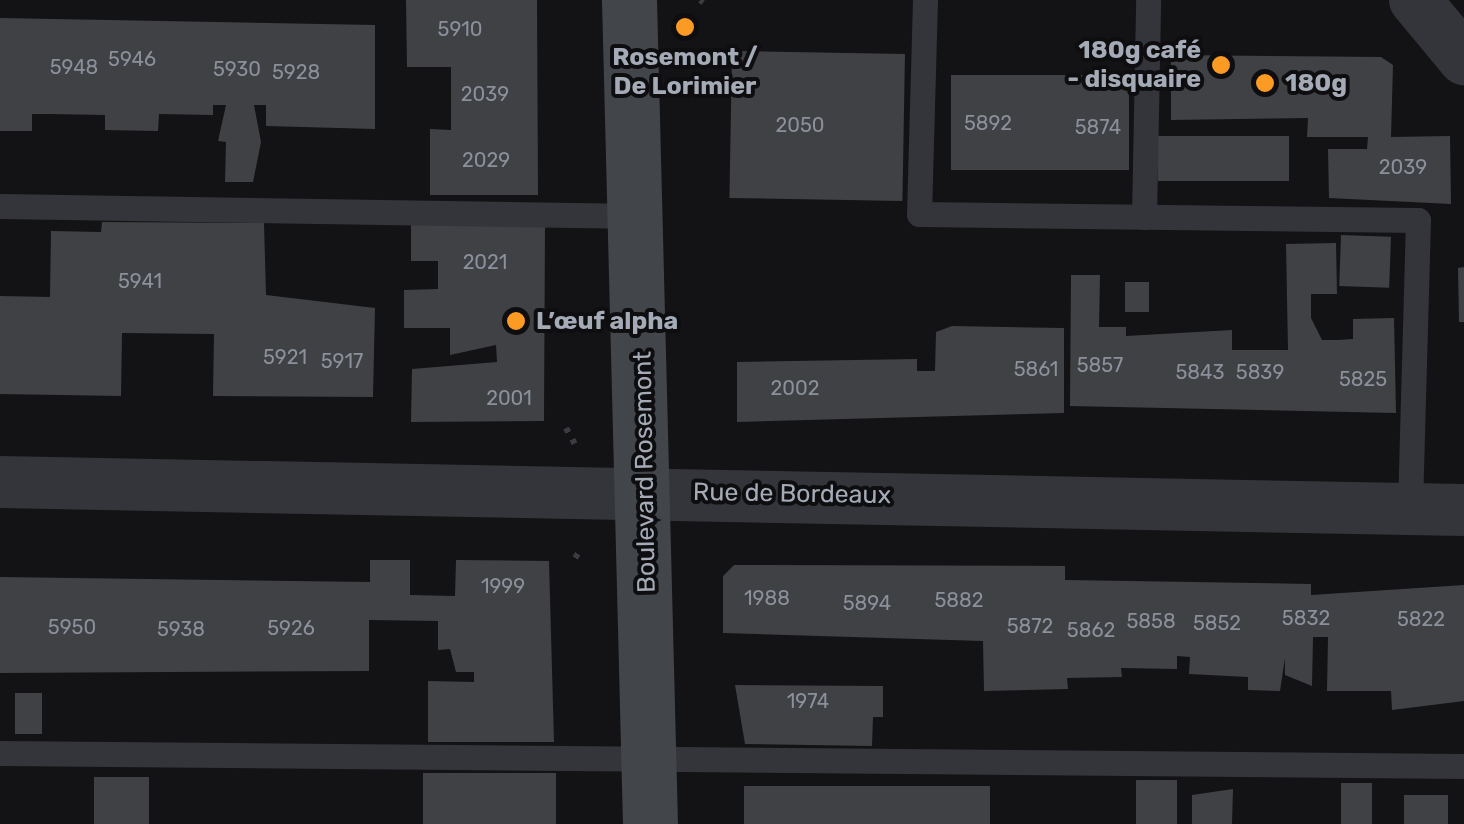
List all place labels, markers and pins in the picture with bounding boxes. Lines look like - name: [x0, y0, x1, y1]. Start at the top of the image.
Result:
- marker: Rosemont / De Lorimier: [674, 16, 696, 38]
- place label: 180g café - disquaire: [1067, 36, 1201, 95]
- place label: Rosemont / De Lorimier: [612, 43, 758, 102]
- marker: 180g café - disquaire: [1210, 54, 1232, 76]
- place label: 180g: [1285, 68, 1347, 98]
- marker: 180g: [1254, 72, 1276, 94]
- place label: L’œuf alpha: [536, 306, 679, 336]
- marker: L’œuf alpha: [505, 310, 527, 332]

